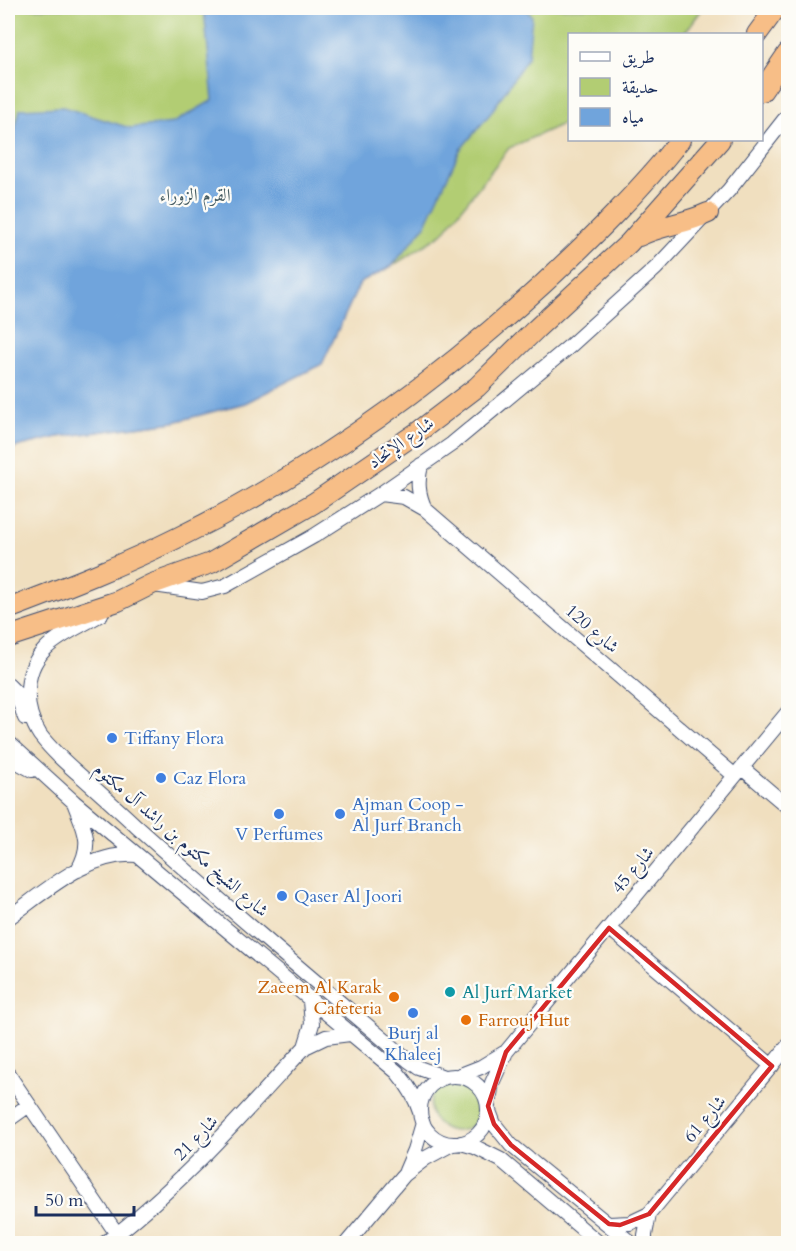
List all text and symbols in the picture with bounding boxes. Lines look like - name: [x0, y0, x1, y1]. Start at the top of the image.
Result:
- legend: [568, 33, 763, 141]
- text: طريق: [622, 45, 655, 70]
- text: حديقة: [622, 75, 658, 100]
- text: مياه: [622, 105, 644, 130]
- park label: القرم الزوراء: [159, 183, 231, 211]
- street label: شارع الإتحاد: [363, 411, 440, 476]
- street label: شارع 120: [558, 599, 624, 661]
- place label: Tiffany Flora: [124, 726, 225, 751]
- marker: Tiffany Flora: [105, 731, 119, 745]
- street label: شارع الشيخ مكتوم بن راشد آل مكتوم: [86, 757, 274, 925]
- place label: Caz Flora: [173, 766, 247, 791]
- marker: Caz Flora: [154, 771, 168, 785]
- place label: Ajman Coop - Al Jurf Branch: [352, 792, 464, 838]
- marker: V Perfumes: [272, 807, 286, 821]
- marker: Ajman Coop - Al Jurf Branch: [333, 807, 347, 821]
- place label: V Perfumes: [235, 822, 323, 847]
- street label: شارع 45: [606, 841, 662, 900]
- place label: Qaser Al Joori: [294, 884, 402, 909]
- marker: Qaser Al Joori: [275, 889, 289, 903]
- place label: Zaeem Al Karak Cafeteria: [258, 975, 382, 1021]
- place label: Al Jurf Market: [462, 980, 572, 1005]
- marker: Al Jurf Market: [443, 985, 457, 999]
- marker: Zaeem Al Karak Cafeteria: [387, 990, 401, 1004]
- marker: Burj al Khaleej: [406, 1006, 420, 1020]
- place label: Farrouj Hut: [478, 1008, 570, 1033]
- marker: Farrouj Hut: [459, 1013, 473, 1027]
- place label: Burj al Khaleej: [384, 1021, 442, 1067]
- street label: شارع 61: [678, 1090, 734, 1149]
- street label: شارع 21: [168, 1110, 225, 1168]
- scale bar: [36, 1179, 134, 1217]
- text: 50 m: [45, 1188, 84, 1213]

